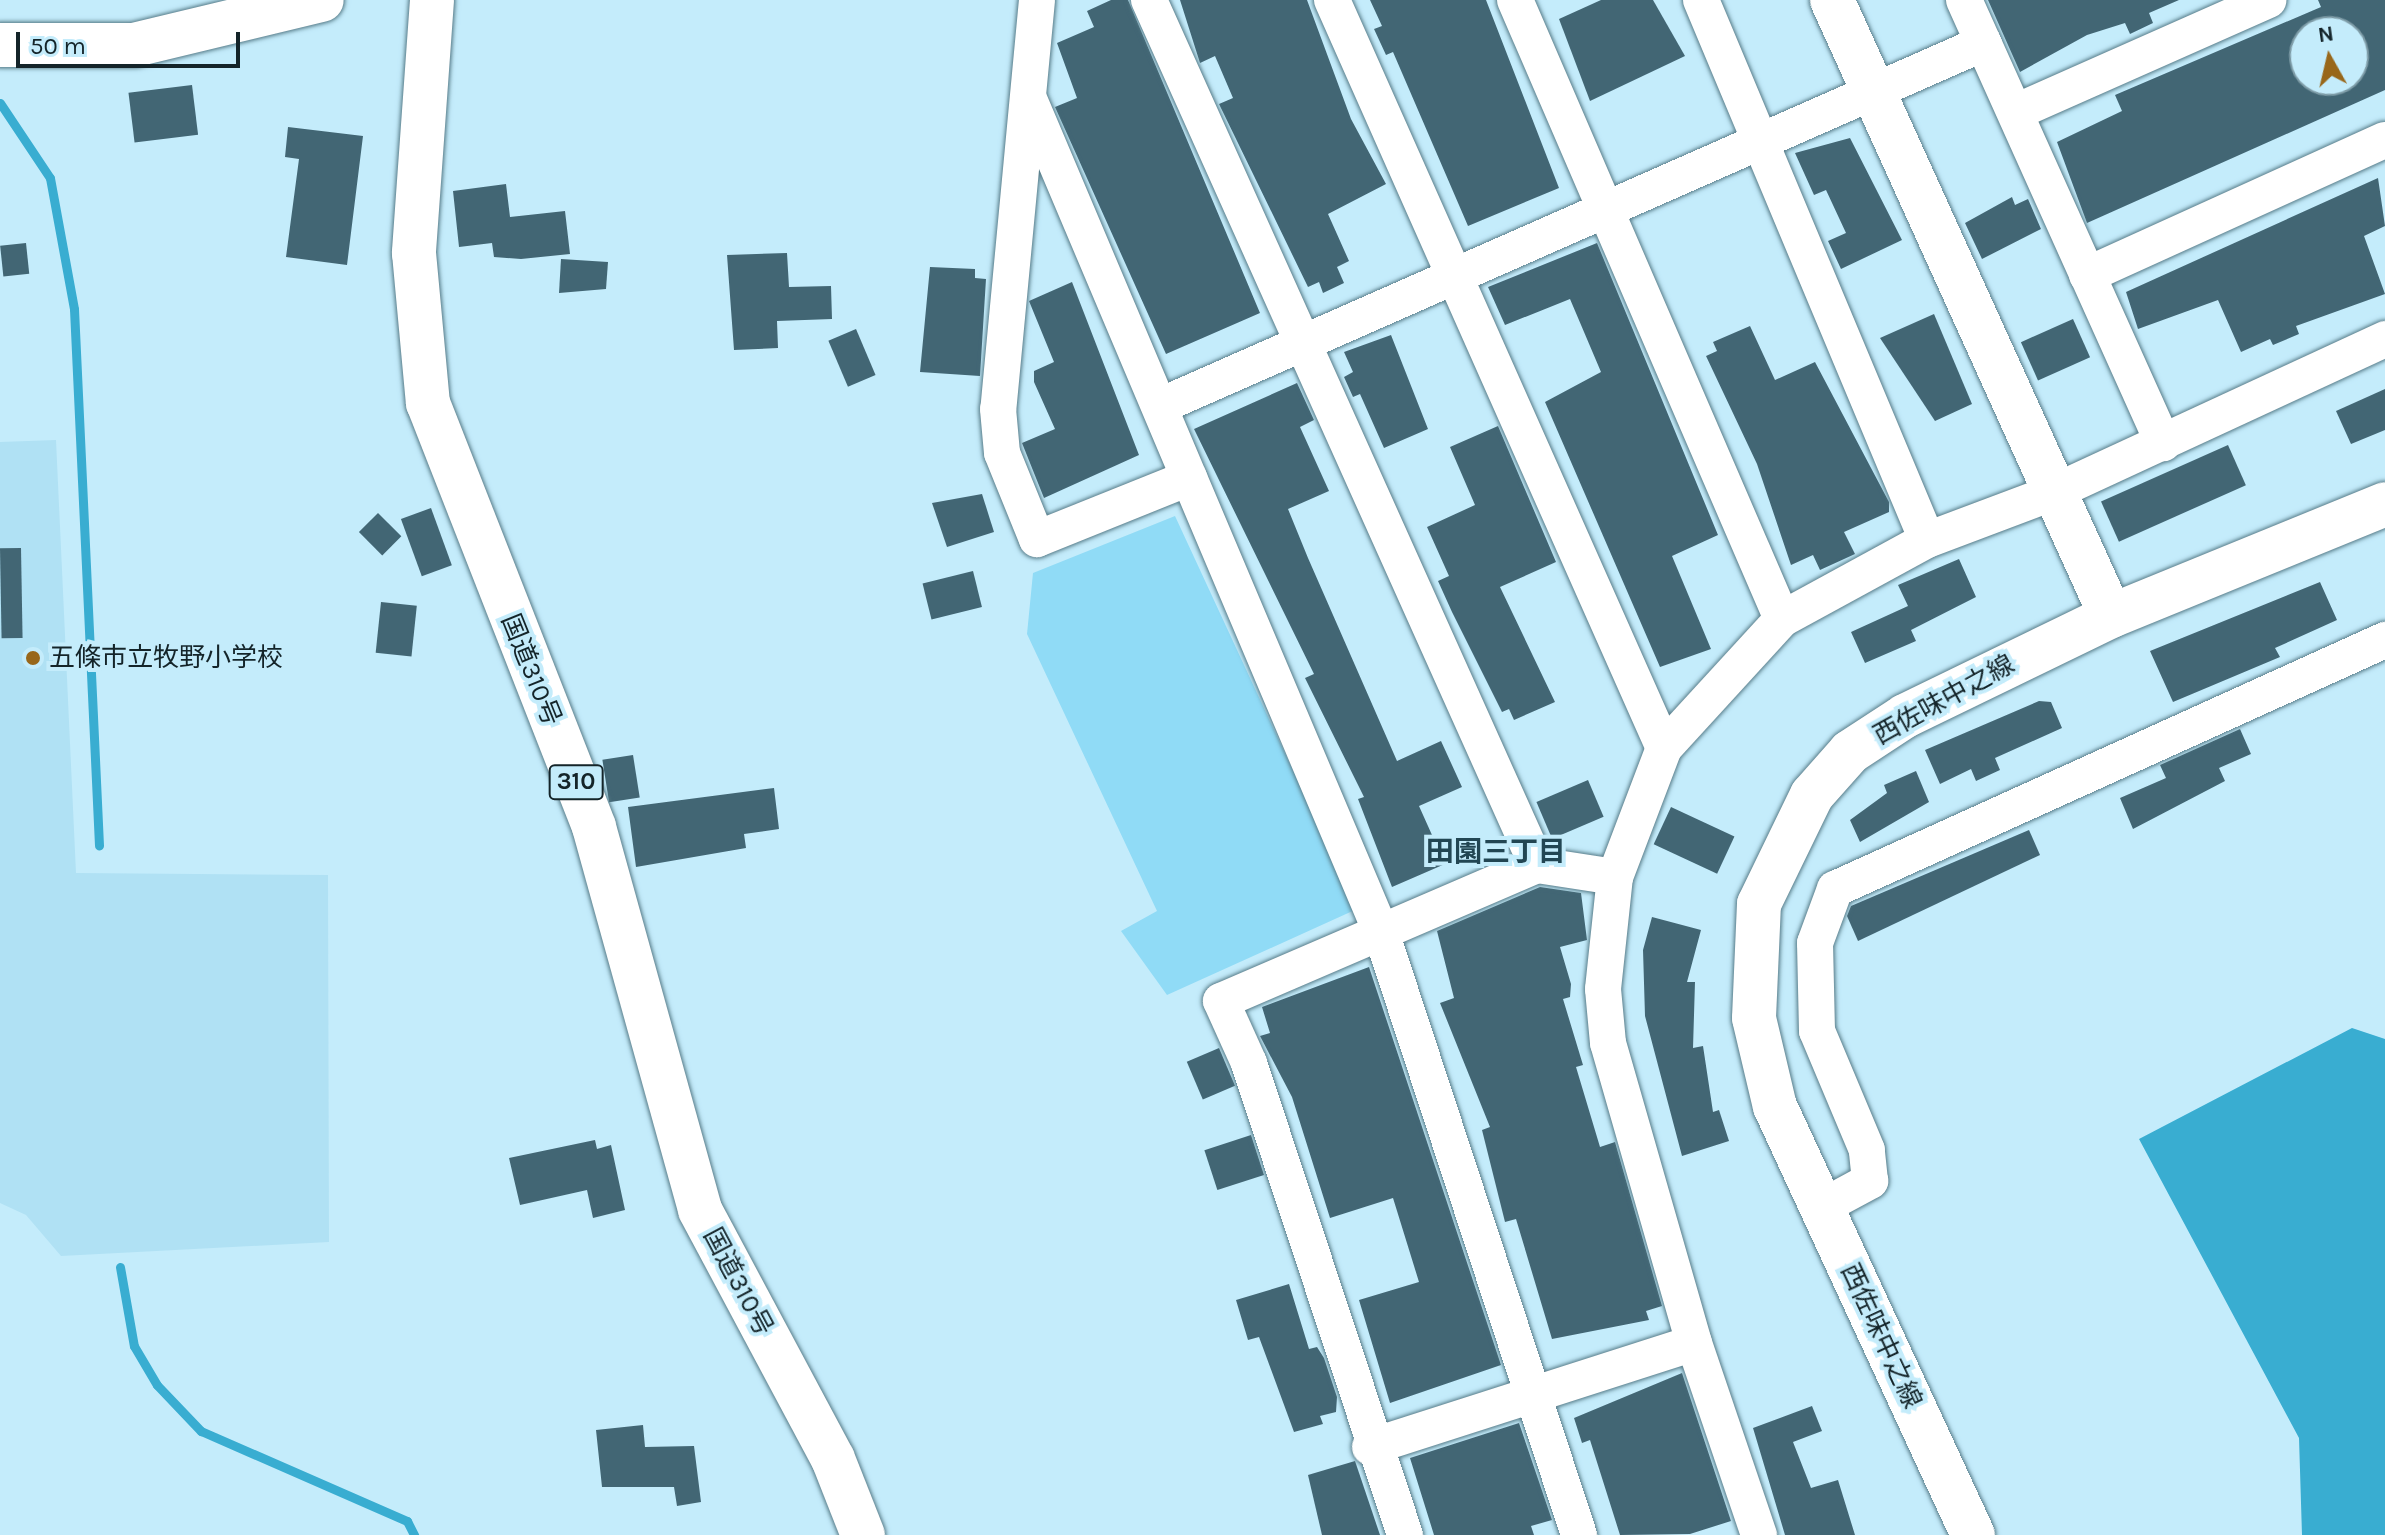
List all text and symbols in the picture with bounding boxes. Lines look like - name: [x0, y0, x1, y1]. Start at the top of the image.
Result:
- scale bar: [20, 16, 244, 66]
- north arrow: [2289, 16, 2369, 96]
- text: N: [2316, 20, 2336, 48]
- text: 50 m: [30, 32, 86, 60]
- street label: 国道310号: [495, 610, 567, 730]
- place label: 五條市立牧野小学校: [49, 642, 283, 674]
- marker: 五條市立牧野小学校: [24, 649, 42, 667]
- street label: 西佐味中之線: [1868, 649, 2020, 751]
- road number: 310: [548, 762, 604, 802]
- district label: 田園三丁目: [1426, 835, 1566, 869]
- street label: 国道310号: [697, 1223, 779, 1341]
- street label: 西佐味中之線: [1834, 1259, 1928, 1413]

